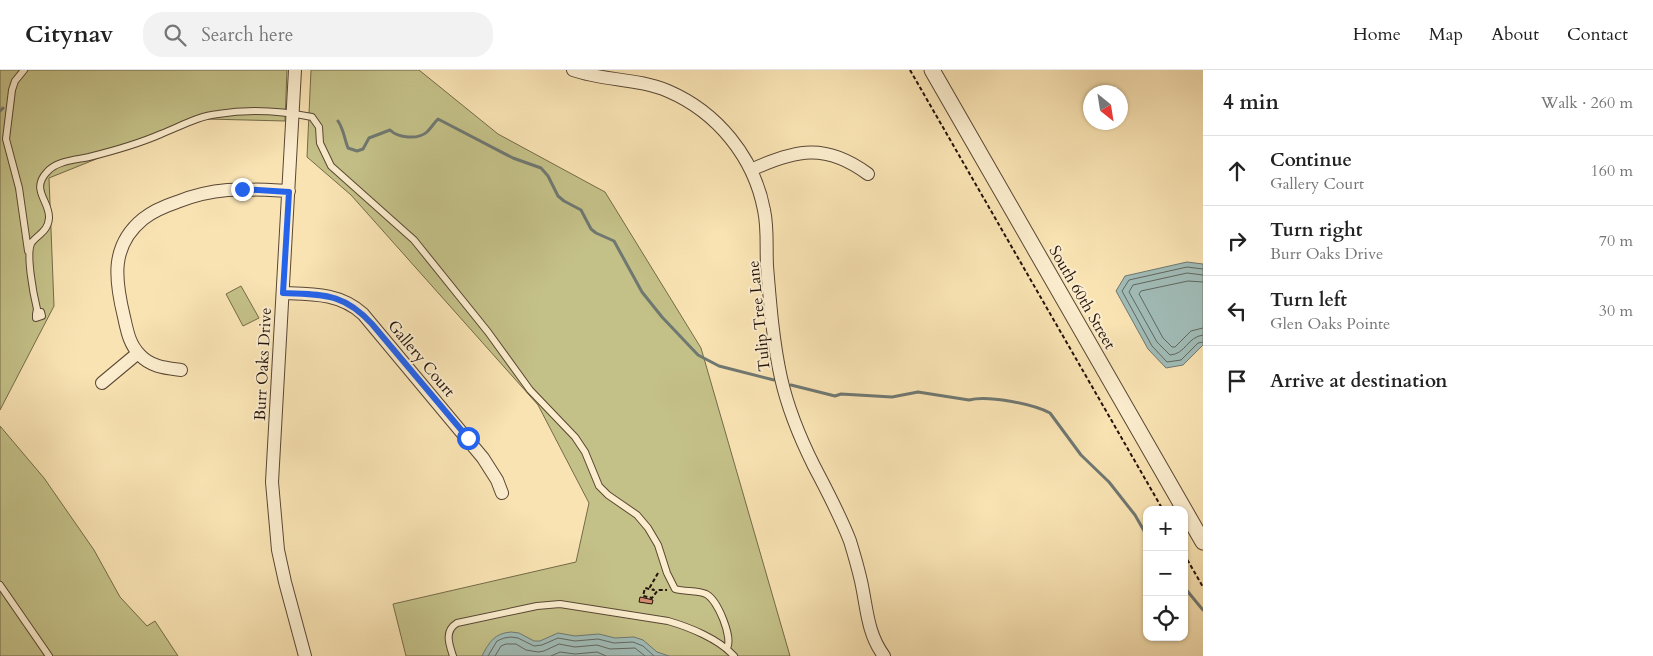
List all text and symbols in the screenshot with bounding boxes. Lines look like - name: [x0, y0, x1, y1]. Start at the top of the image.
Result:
- search box: [143, 12, 493, 57]
- text: Citynav: [25, 18, 113, 51]
- icon: search: [161, 21, 189, 49]
- text: Search here: [201, 22, 293, 48]
- text: Home: [1353, 22, 1401, 47]
- text: Map: [1429, 22, 1463, 47]
- text: About: [1491, 22, 1539, 47]
- text: Contact: [1567, 22, 1628, 47]
- north arrow: [1083, 85, 1128, 130]
- text: 4 min: [1223, 88, 1279, 117]
- text: Walk · 260 m: [1541, 92, 1633, 114]
- text: Continue: [1270, 147, 1352, 173]
- icon: ahead: [1223, 157, 1251, 185]
- text: 160 m: [1591, 160, 1633, 182]
- text: Gallery Court: [1270, 173, 1364, 195]
- route end: [231, 178, 254, 201]
- text: Turn right: [1270, 217, 1362, 243]
- icon: right: [1223, 227, 1251, 255]
- text: 70 m: [1599, 230, 1633, 252]
- street label: South 60th Street: [1043, 242, 1121, 353]
- text: Burr Oaks Drive: [1270, 243, 1383, 265]
- street label: Tulip Tree Lane: [742, 259, 776, 372]
- text: Turn left: [1270, 287, 1347, 313]
- icon: left: [1223, 297, 1251, 325]
- text: 30 m: [1599, 300, 1633, 322]
- street label: Burr Oaks Drive: [249, 307, 277, 421]
- text: Glen Oaks Pointe: [1270, 313, 1390, 335]
- street label: Gallery Court: [383, 316, 460, 402]
- icon: arrive: [1223, 367, 1251, 395]
- text: Arrive at destination: [1270, 368, 1447, 394]
- route start: [457, 427, 480, 450]
- map controls: [1143, 506, 1188, 641]
- button: +: [1143, 506, 1188, 551]
- button: −: [1143, 551, 1188, 596]
- button: locate: [1143, 596, 1188, 641]

